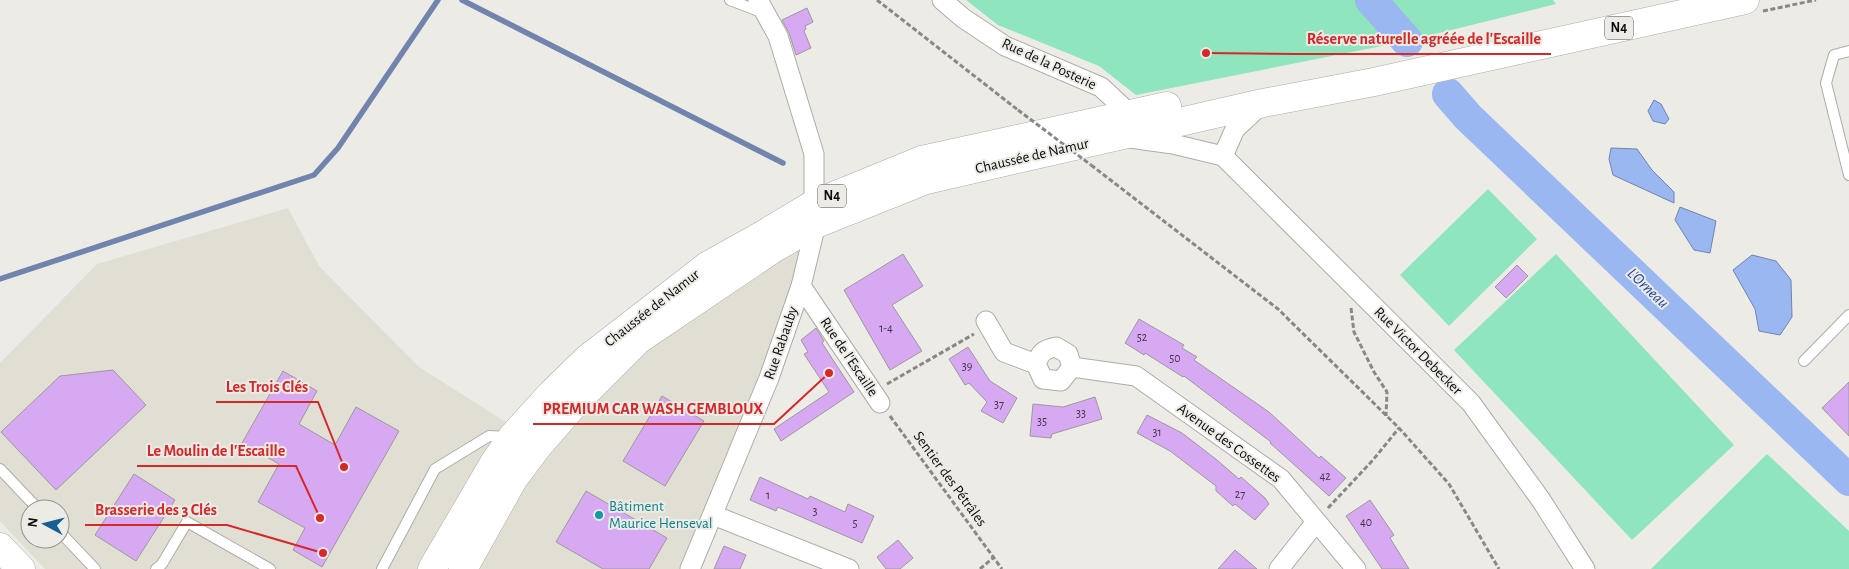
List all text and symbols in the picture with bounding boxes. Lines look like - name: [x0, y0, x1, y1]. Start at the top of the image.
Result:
- road number: N4: [1605, 16, 1633, 40]
- callout: Réserve naturelle agréée de l'Escaille: [1296, 23, 1551, 54]
- text: Réserve naturelle agréée de l'Escaille: [1307, 31, 1542, 47]
- street label: Rue de la Posterie: [999, 36, 1099, 92]
- street label: Chaussée de Namur: [974, 136, 1090, 176]
- road number: N4: [818, 185, 846, 208]
- water label: L'Orneau: [1624, 265, 1672, 311]
- street label: Chaussée de Namur: [602, 266, 702, 350]
- street label: Rue Rabauby: [762, 304, 801, 381]
- street label: Rue Victor Debecker: [1371, 304, 1465, 398]
- street label: Rue de l'Escaille: [817, 315, 881, 399]
- house number: 1-4: [879, 322, 893, 334]
- house number: 52: [1137, 331, 1148, 343]
- house number: 50: [1169, 352, 1181, 364]
- house number: 39: [962, 360, 973, 372]
- callout: Les Trois Clés: [216, 371, 318, 402]
- text: Les Trois Clés: [226, 379, 308, 395]
- callout: PREMIUM CAR WASH GEMBLOUX: [533, 393, 774, 424]
- house number: 37: [994, 398, 1004, 410]
- text: PREMIUM CAR WASH GEMBLOUX: [543, 401, 763, 417]
- street label: Avenue des Cossettes: [1175, 401, 1283, 485]
- house number: 33: [1076, 407, 1086, 419]
- house number: 35: [1037, 415, 1047, 427]
- house number: 31: [1152, 426, 1162, 438]
- street label: Sentier des Pétrâles: [911, 429, 989, 529]
- callout: Le Moulin de l'Escaille: [137, 435, 296, 466]
- text: Le Moulin de l'Escaille: [147, 443, 286, 459]
- house number: 42: [1319, 470, 1331, 482]
- house number: 27: [1235, 488, 1245, 500]
- house number: 1: [766, 489, 770, 501]
- callout: Brasserie des 3 Clés: [85, 494, 227, 525]
- north arrow: [20, 499, 70, 549]
- place label: Bâtiment Maurice Henseval: [609, 499, 713, 531]
- text: Brasserie des 3 Clés: [95, 502, 217, 518]
- house number: 3: [813, 505, 818, 517]
- marker: Bâtiment Maurice Henseval: [593, 509, 605, 521]
- house number: 40: [1360, 516, 1372, 528]
- text: N: [26, 517, 41, 528]
- house number: 5: [852, 517, 858, 529]

